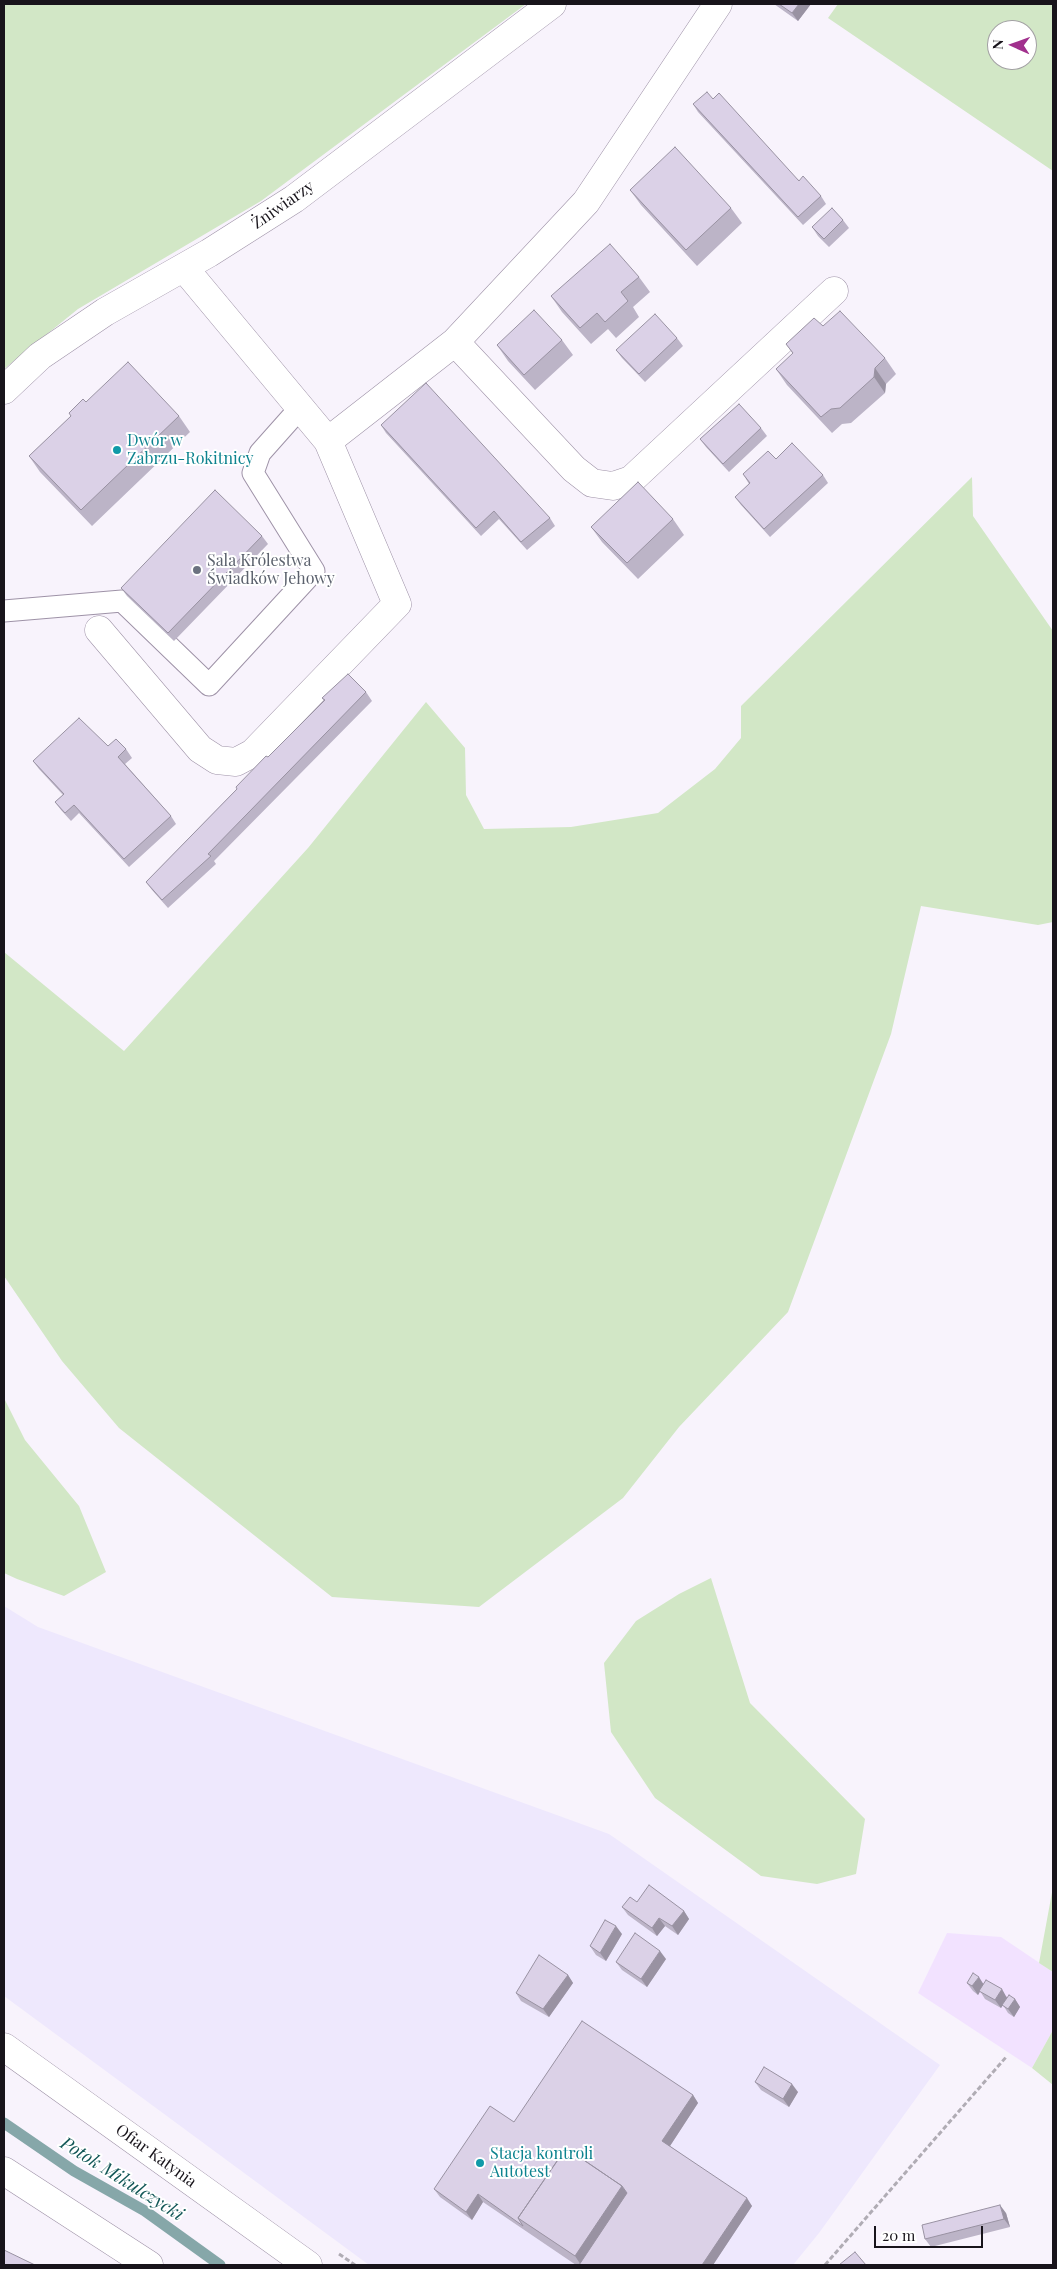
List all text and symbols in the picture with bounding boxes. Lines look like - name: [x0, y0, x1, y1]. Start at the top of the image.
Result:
- north arrow: [987, 20, 1037, 70]
- text: N: [988, 39, 1007, 50]
- street label: Żniwiarzy: [248, 177, 318, 233]
- place label: Dwór w Zabrzu-Rokitnicy: [127, 431, 253, 469]
- marker: Dwór w Zabrzu-Rokitnicy: [111, 444, 123, 456]
- place label: Sala Królestwa Świadków Jehowy: [207, 551, 335, 589]
- marker: Sala Królestwa Świadków Jehowy: [191, 564, 203, 576]
- street label: Ofiar Katynia: [112, 2120, 200, 2192]
- water label: Potok Mikulczycki: [57, 2133, 187, 2225]
- place label: Stacja kontroli Autotest: [490, 2144, 593, 2182]
- marker: Stacja kontroli Autotest: [474, 2157, 486, 2169]
- scale bar: [877, 2216, 986, 2248]
- text: 20 m: [882, 2225, 915, 2245]

